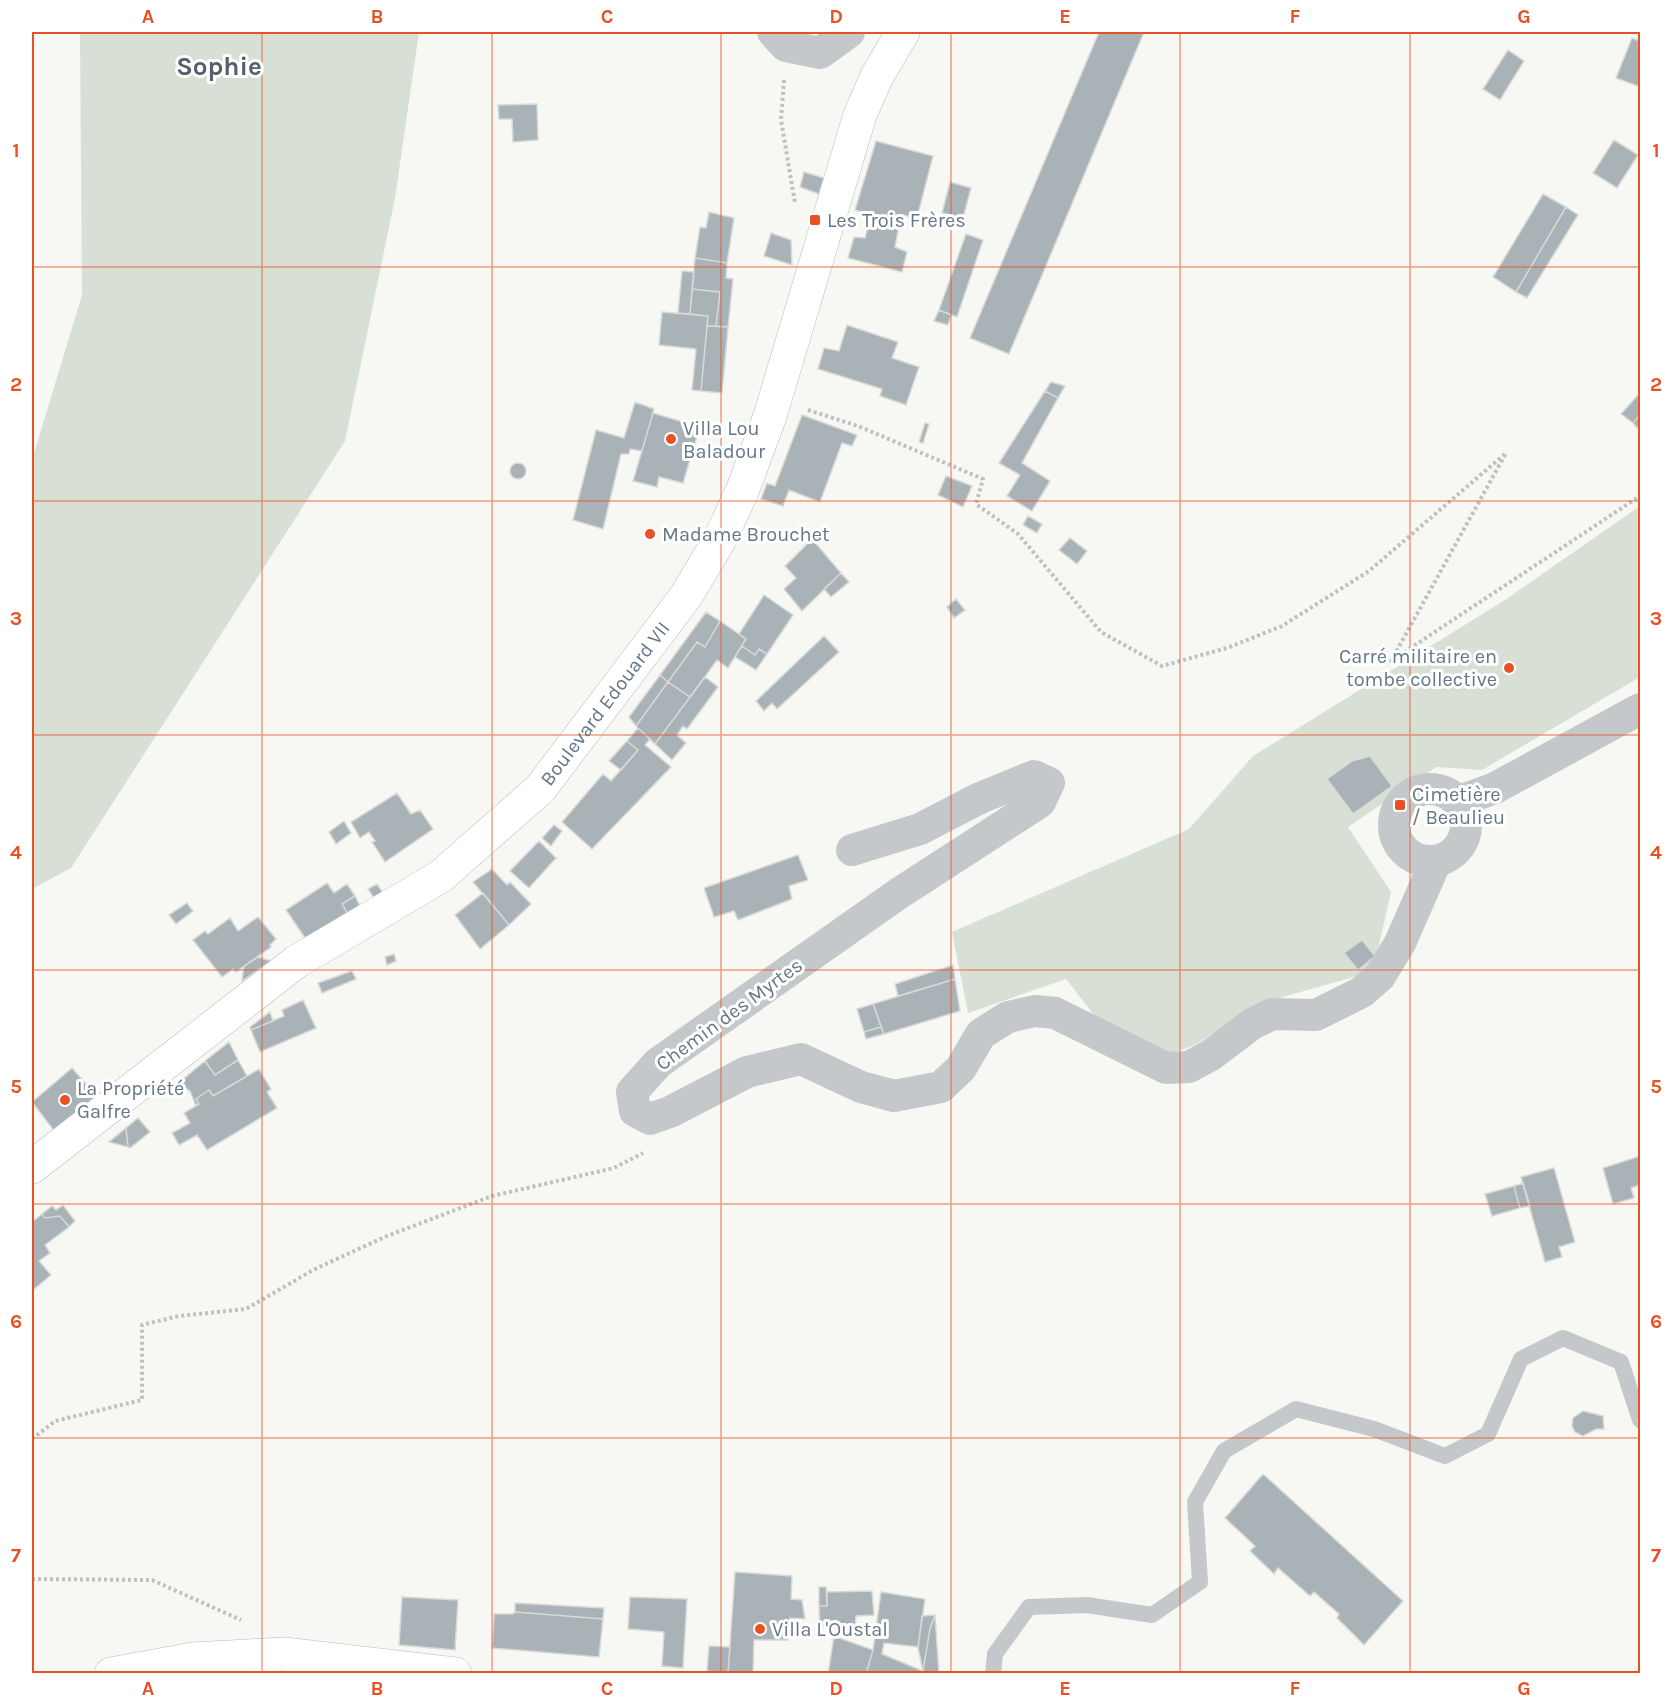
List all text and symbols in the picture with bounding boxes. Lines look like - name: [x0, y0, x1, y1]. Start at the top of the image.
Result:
- text: A: [142, 5, 155, 28]
- text: B: [371, 5, 383, 28]
- text: C: [601, 5, 613, 28]
- text: D: [829, 5, 843, 28]
- text: E: [1059, 5, 1071, 28]
- text: F: [1290, 5, 1301, 28]
- text: G: [1517, 5, 1531, 28]
- district label: Sophie: [176, 51, 262, 82]
- text: 1: [12, 139, 20, 162]
- text: 1: [1652, 139, 1660, 162]
- place label: Les Trois Frères: [827, 209, 966, 232]
- marker: Les Trois Frères: [808, 213, 822, 227]
- text: 2: [10, 373, 22, 396]
- text: 2: [1650, 373, 1662, 396]
- place label: Villa Lou Baladour: [683, 417, 766, 463]
- marker: Villa Lou Baladour: [664, 432, 678, 446]
- place label: Madame Brouchet: [662, 523, 830, 546]
- marker: Madame Brouchet: [643, 527, 657, 541]
- text: 3: [10, 607, 22, 630]
- text: 3: [1650, 607, 1662, 630]
- street label: Boulevard Edouard VII: [536, 617, 675, 790]
- place label: Carré militaire en tombe collective: [1339, 645, 1497, 691]
- marker: Carré militaire en tombe collective: [1502, 661, 1516, 675]
- place label: Cimetière / Beaulieu: [1412, 783, 1505, 829]
- marker: Cimetière / Beaulieu: [1393, 798, 1407, 812]
- text: 4: [10, 841, 22, 864]
- text: 4: [1650, 841, 1662, 864]
- street label: Chemin des Myrtes: [652, 954, 807, 1075]
- text: 5: [10, 1075, 22, 1098]
- text: 5: [1650, 1075, 1662, 1098]
- place label: La Propriété Galfre: [77, 1077, 184, 1123]
- marker: La Propriété Galfre: [58, 1093, 72, 1107]
- text: 6: [10, 1310, 22, 1333]
- text: 6: [1650, 1310, 1662, 1333]
- text: 7: [11, 1544, 21, 1567]
- text: 7: [1651, 1544, 1661, 1567]
- place label: Villa L'Oustal: [772, 1618, 888, 1641]
- marker: Villa L'Oustal: [753, 1622, 767, 1636]
- text: A: [142, 1677, 155, 1700]
- text: B: [371, 1677, 383, 1700]
- text: C: [601, 1677, 613, 1700]
- text: D: [829, 1677, 843, 1700]
- text: E: [1059, 1677, 1071, 1700]
- text: F: [1290, 1677, 1301, 1700]
- text: G: [1517, 1677, 1531, 1700]

